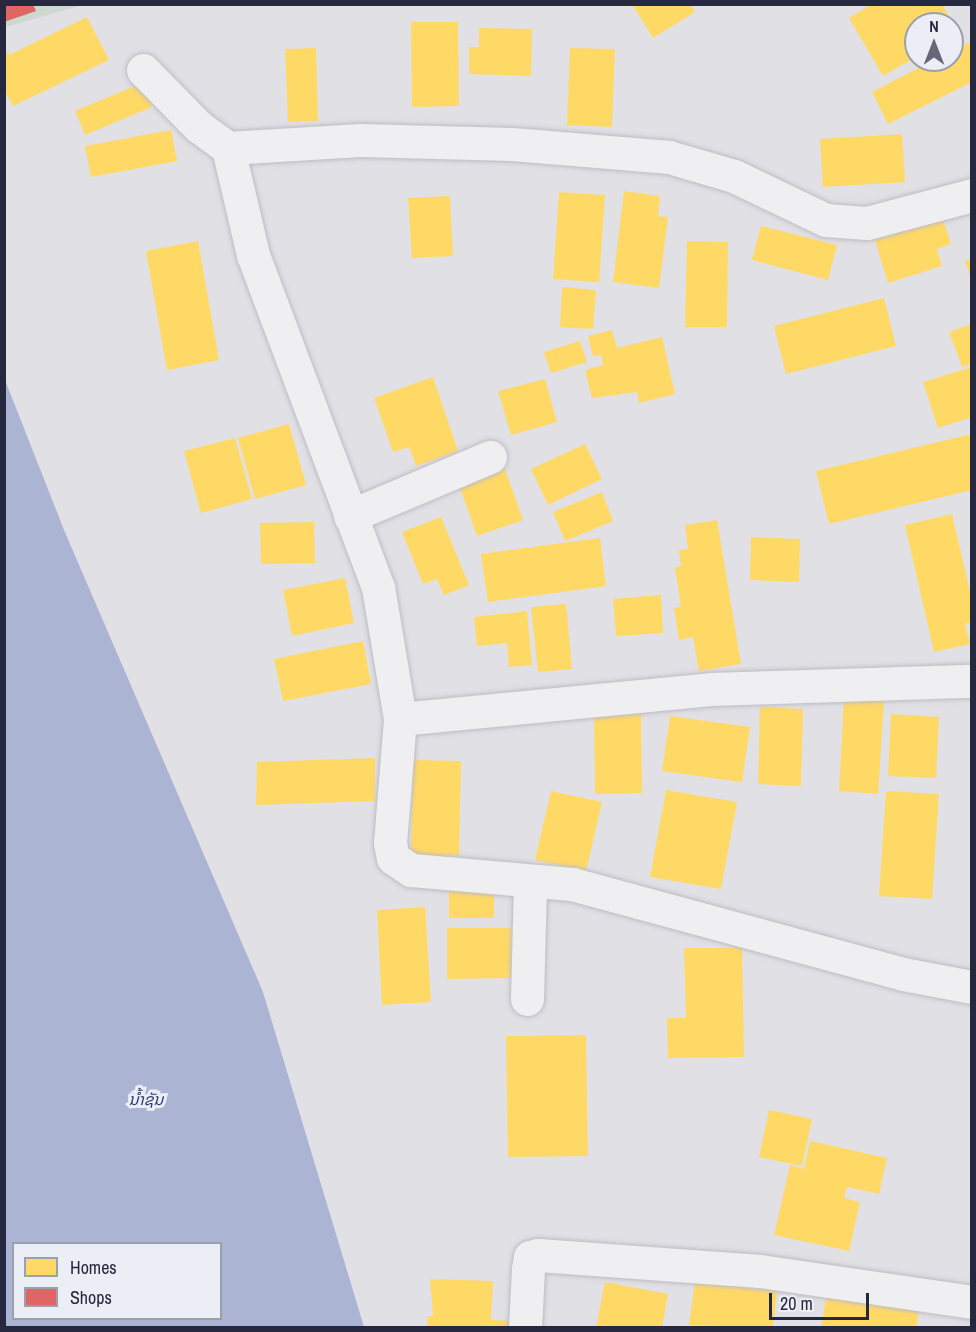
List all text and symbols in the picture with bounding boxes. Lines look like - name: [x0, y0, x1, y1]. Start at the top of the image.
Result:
- north arrow: [904, 12, 964, 72]
- text: N: [929, 15, 939, 37]
- water label: ນ້ຳຊັນ: [129, 1089, 163, 1109]
- legend: [12, 1242, 222, 1320]
- text: Homes: [70, 1255, 117, 1280]
- scale bar: [772, 1281, 872, 1319]
- text: Shops: [70, 1285, 112, 1310]
- text: 20 m: [780, 1291, 813, 1316]

